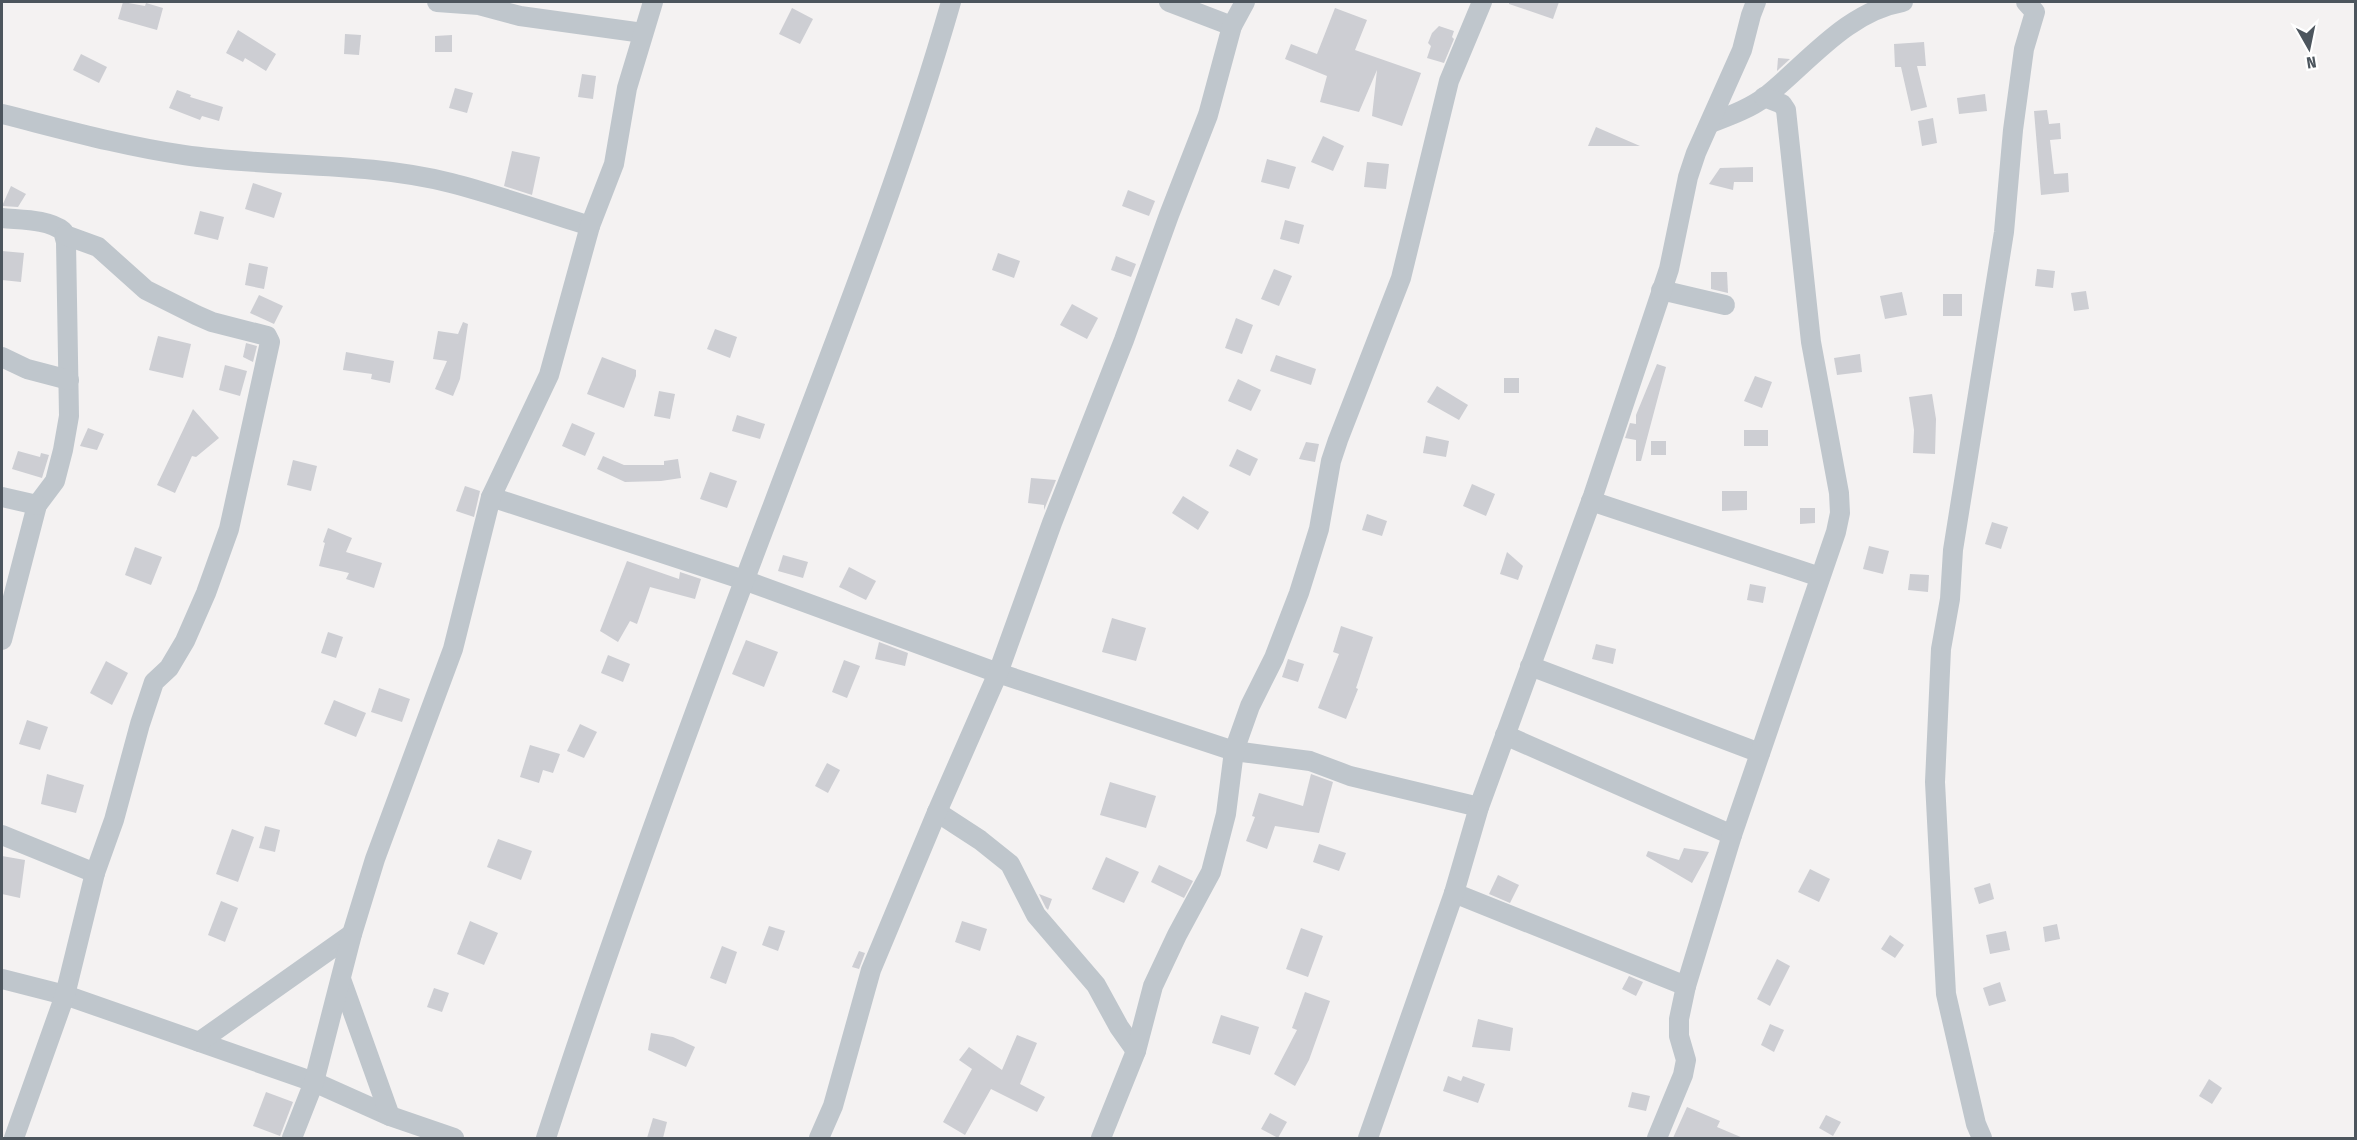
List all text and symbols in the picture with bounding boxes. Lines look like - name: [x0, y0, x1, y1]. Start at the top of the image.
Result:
- north arrow: [2279, 18, 2339, 78]
- text: N: [2305, 52, 2317, 72]

